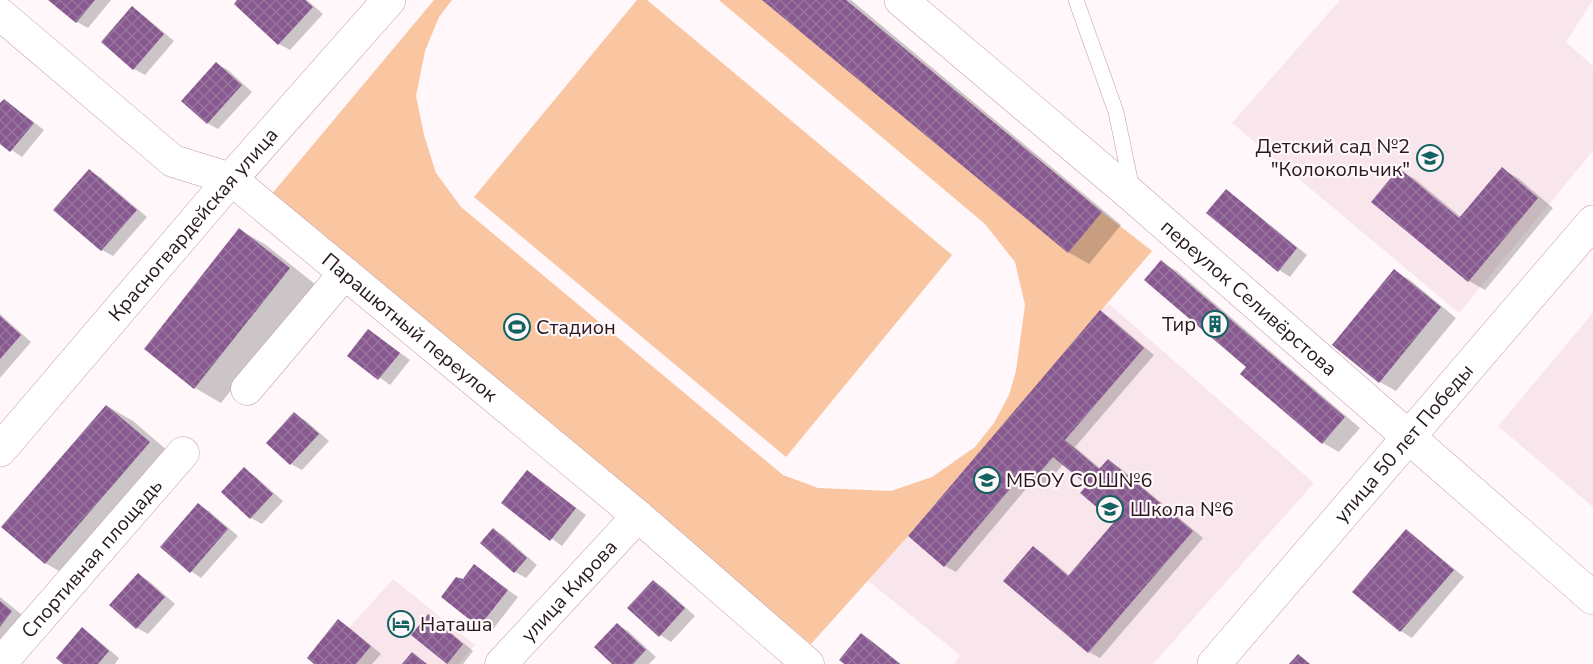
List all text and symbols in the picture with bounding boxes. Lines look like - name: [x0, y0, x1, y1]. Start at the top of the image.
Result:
- street label: Красногвардейская улица: [103, 122, 284, 327]
- place label: Детский сад №2 "Колокольчик": [1255, 133, 1410, 183]
- school or university icon: Детский сад №2 "Колокольчик": [1415, 143, 1445, 173]
- street label: переулок Селивёрстова: [1155, 214, 1343, 382]
- street label: Парашютный переулок: [316, 247, 503, 408]
- building icon: Тир: [1200, 309, 1230, 339]
- place label: Тир: [1162, 311, 1196, 338]
- sports icon: Стадион: [502, 312, 532, 342]
- place label: Стадион: [536, 314, 616, 341]
- street label: улица 50 лет Победы: [1328, 358, 1480, 529]
- school or university icon: МБОУ СОШ№6: [972, 465, 1002, 495]
- place label: МБОУ СОШ№6: [1006, 467, 1152, 494]
- street label: Спортивная площадь: [16, 473, 169, 644]
- school or university icon: Школа №6: [1095, 494, 1125, 524]
- place label: Школа №6: [1130, 496, 1234, 523]
- street label: улица Кирова: [515, 534, 623, 648]
- hotel icon: Наташа: [386, 609, 416, 639]
- place label: Наташа: [420, 611, 492, 638]

